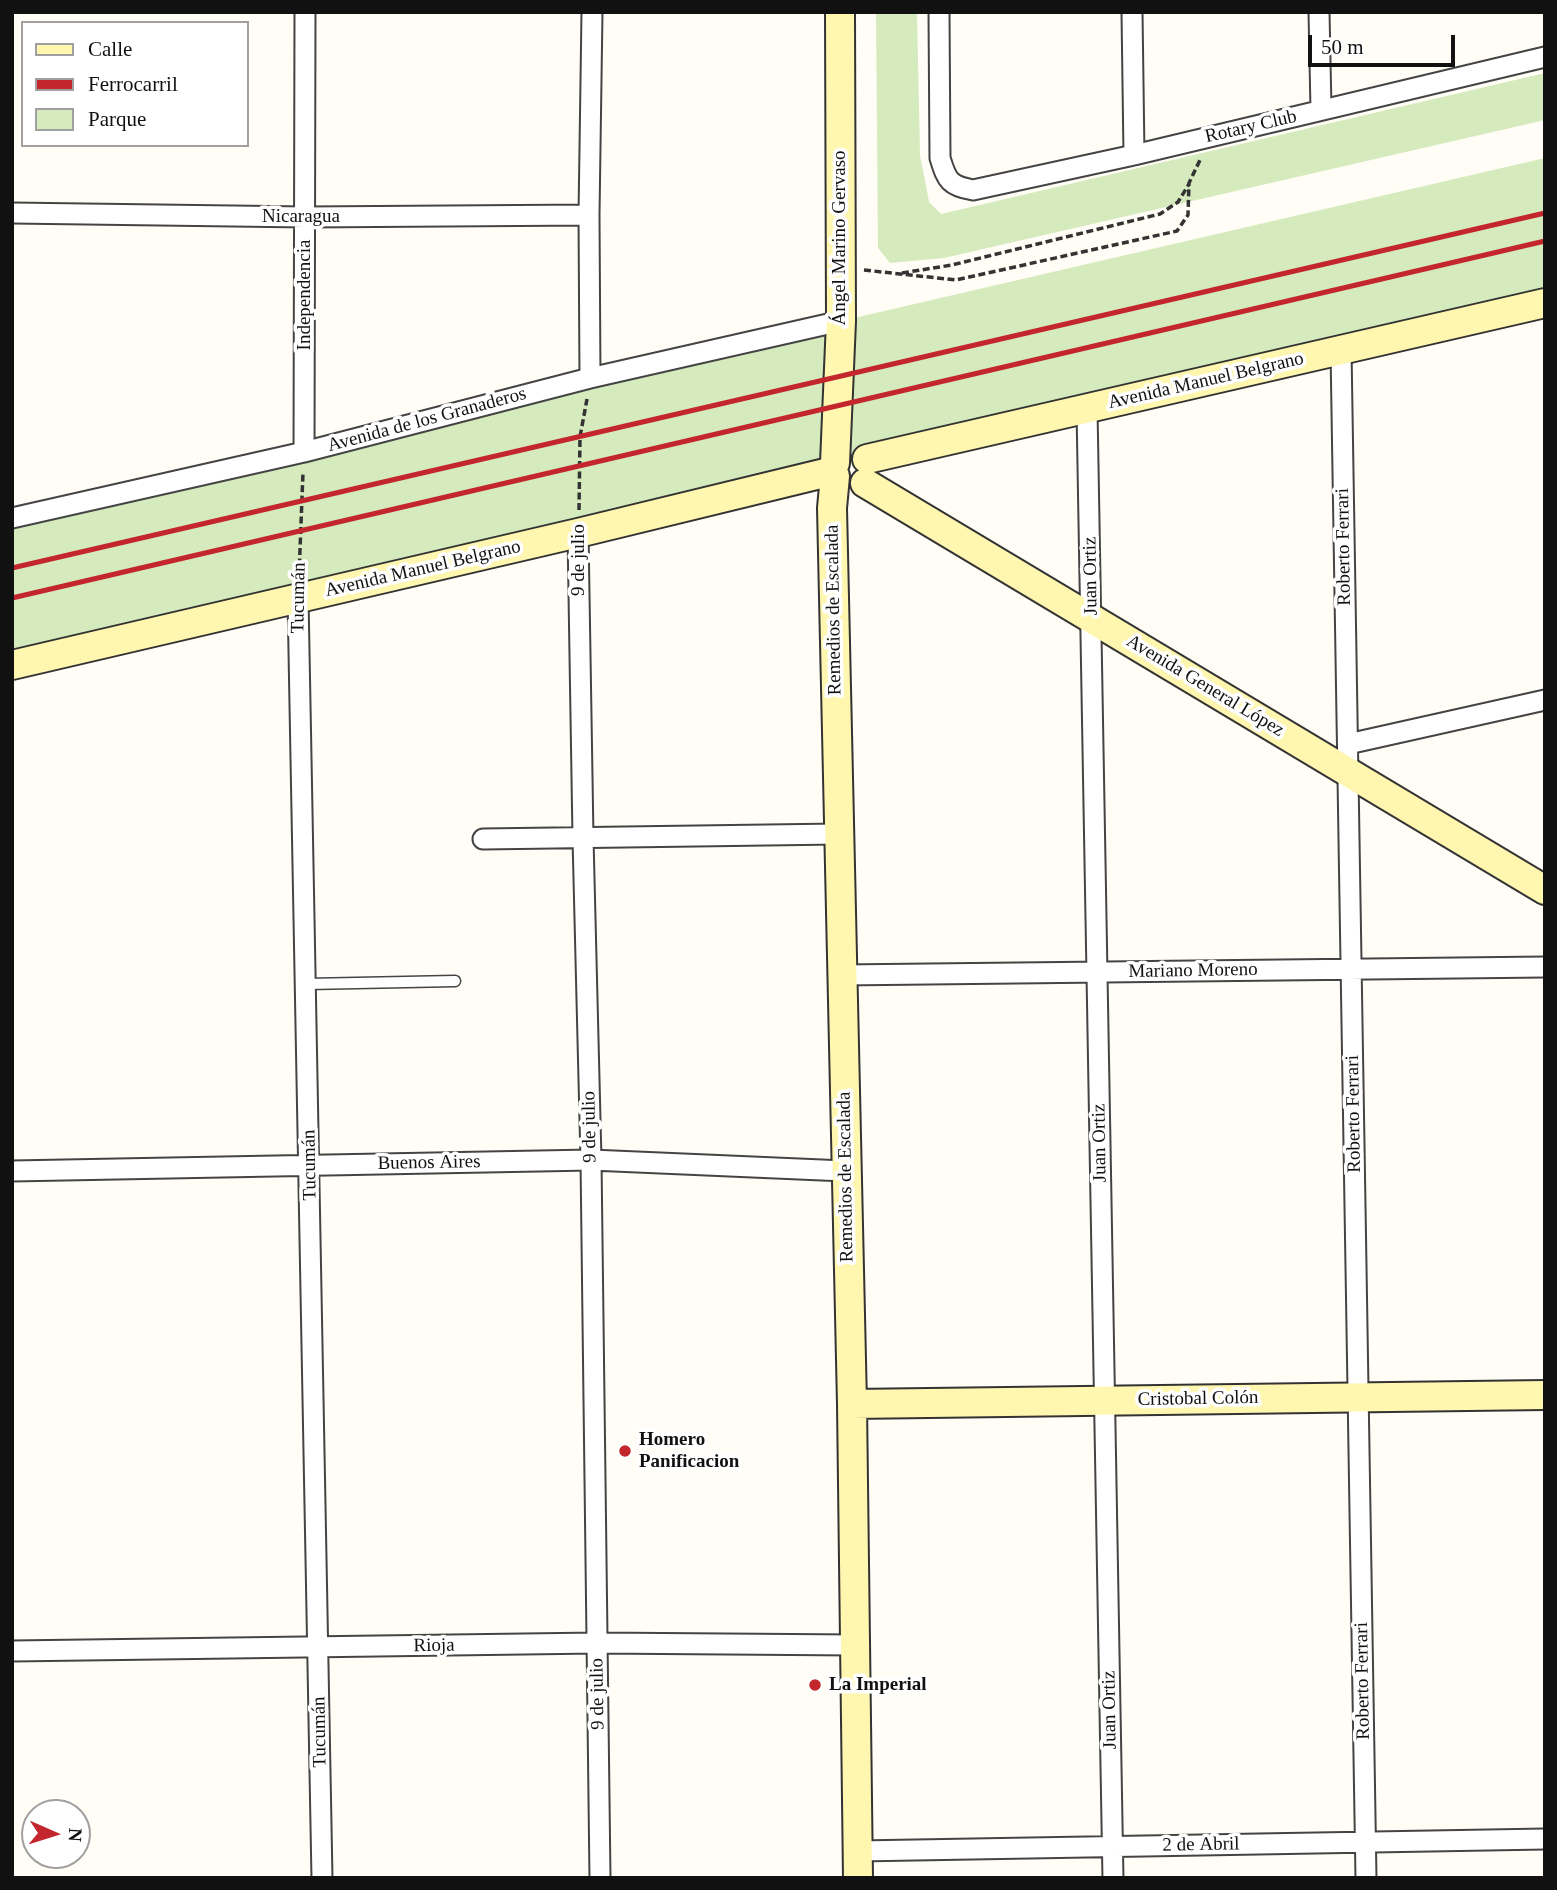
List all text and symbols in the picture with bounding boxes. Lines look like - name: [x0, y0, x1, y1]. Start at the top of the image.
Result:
- legend: [21, 21, 248, 147]
- scale bar: [1312, 21, 1459, 65]
- text: 50 m: [1321, 35, 1364, 59]
- text: Calle: [88, 37, 132, 61]
- text: Ferrocarril: [88, 72, 178, 96]
- street label: Rotary Club: [1203, 105, 1299, 149]
- text: Parque: [88, 107, 146, 131]
- street label: Ángel Marino Gervaso: [829, 150, 851, 326]
- street label: Nicaragua: [262, 206, 340, 228]
- street label: Independencia: [294, 240, 316, 350]
- street label: Avenida Manuel Belgrano: [1106, 347, 1306, 415]
- street label: Avenida de los Granaderos: [325, 382, 529, 458]
- street label: Roberto Ferrari: [1332, 488, 1356, 606]
- street label: 9 de julio: [568, 524, 590, 596]
- street label: Remedios de Escalada: [821, 524, 847, 696]
- street label: Avenida Manuel Belgrano: [323, 535, 523, 603]
- street label: Juan Ortiz: [1079, 536, 1103, 616]
- street label: Tucumán: [287, 562, 311, 634]
- street label: Avenida General López: [1122, 630, 1288, 742]
- street label: Mariano Moreno: [1128, 958, 1258, 984]
- street label: Roberto Ferrari: [1342, 1055, 1366, 1173]
- street label: 9 de julio: [578, 1091, 602, 1163]
- street label: Remedios de Escalada: [833, 1091, 859, 1263]
- street label: Juan Ortiz: [1088, 1103, 1112, 1183]
- street label: Tucumán: [298, 1129, 322, 1201]
- street label: Buenos Aires: [377, 1151, 481, 1175]
- street label: Cristobal Colón: [1137, 1387, 1259, 1411]
- place label: Homero Panificacion: [639, 1429, 739, 1473]
- marker: Homero Panificacion: [617, 1443, 633, 1459]
- street label: Roberto Ferrari: [1351, 1622, 1375, 1740]
- street label: Rioja: [413, 1634, 455, 1658]
- street label: 9 de julio: [586, 1658, 610, 1730]
- street label: Juan Ortiz: [1098, 1670, 1122, 1750]
- place label: La Imperial: [829, 1674, 927, 1696]
- marker: La Imperial: [807, 1677, 823, 1693]
- street label: Tucumán: [308, 1696, 332, 1768]
- north arrow: [21, 1799, 91, 1869]
- text: N: [65, 1828, 86, 1842]
- street label: 2 de Abril: [1162, 1833, 1240, 1857]

